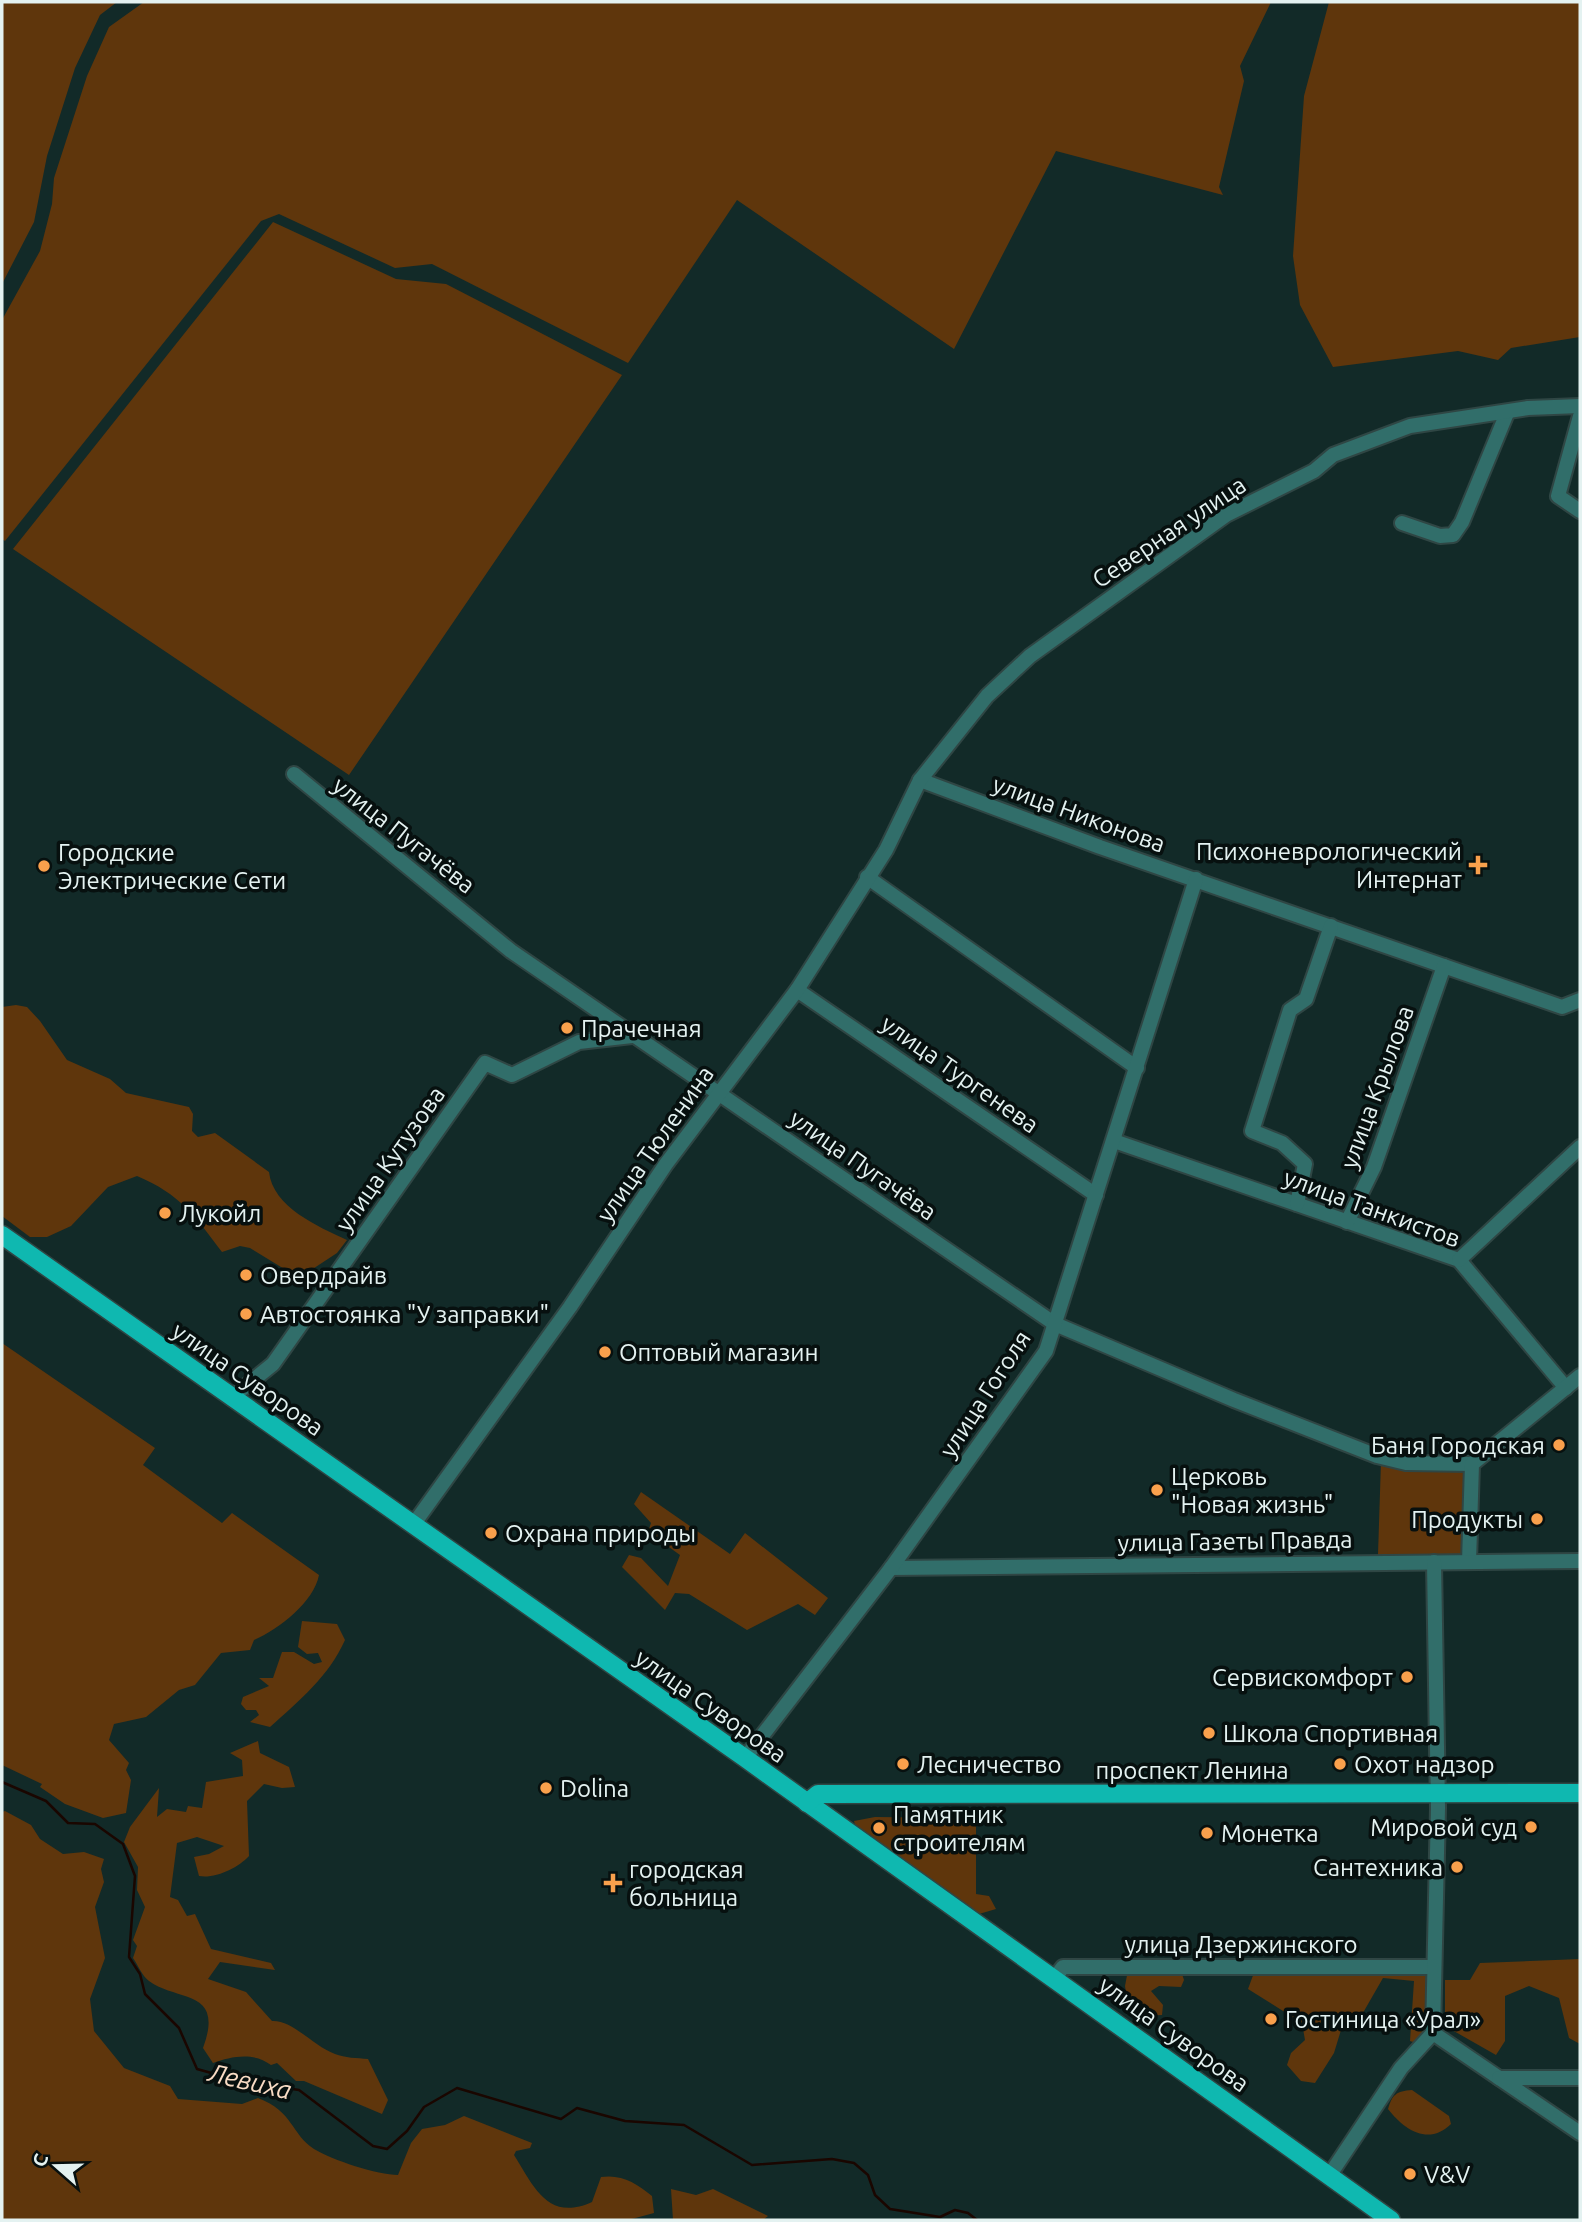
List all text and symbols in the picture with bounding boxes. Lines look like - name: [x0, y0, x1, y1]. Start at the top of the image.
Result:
- street label: Северная улица: [1087, 471, 1251, 593]
- street label: улица Никонова: [989, 770, 1169, 858]
- street label: улица Пугачёва: [328, 771, 480, 899]
- place label: Психоневрологический Интернат: [1196, 838, 1462, 893]
- place label: Городские Электрические Сети: [58, 839, 286, 894]
- marker: Психоневрологический Интернат: [1468, 855, 1488, 875]
- marker: Городские Электрические Сети: [36, 858, 52, 874]
- street label: улица Крылова: [1335, 1002, 1419, 1172]
- street label: улица Тургенева: [876, 1010, 1044, 1138]
- place label: Прачечная: [581, 1015, 702, 1042]
- marker: Прачечная: [559, 1020, 575, 1036]
- street label: улица Тюленина: [591, 1061, 719, 1227]
- street label: улица Кутузова: [330, 1081, 450, 1237]
- street label: улица Пугачёва: [785, 1104, 941, 1226]
- street label: улица Танкистов: [1280, 1164, 1464, 1252]
- place label: Лукойл: [179, 1200, 261, 1227]
- marker: Лукойл: [157, 1205, 173, 1221]
- place label: Овердрайв: [260, 1262, 387, 1289]
- marker: Овердрайв: [238, 1267, 254, 1283]
- place label: Автостоянка "У заправки": [260, 1301, 549, 1328]
- marker: Автостоянка "У заправки": [238, 1306, 254, 1322]
- street label: улица Суворова: [167, 1317, 329, 1441]
- street label: улица Гоголя: [934, 1326, 1036, 1462]
- place label: Оптовый магазин: [619, 1339, 818, 1366]
- marker: Оптовый магазин: [597, 1344, 613, 1360]
- place label: Баня Городская: [1371, 1432, 1545, 1459]
- marker: Баня Городская: [1551, 1437, 1567, 1453]
- place label: Церковь "Новая жизнь": [1171, 1463, 1333, 1518]
- marker: Церковь "Новая жизнь": [1149, 1482, 1165, 1498]
- place label: Продукты: [1411, 1506, 1523, 1533]
- marker: Продукты: [1529, 1511, 1545, 1527]
- place label: Охрана природы: [505, 1520, 696, 1547]
- marker: Охрана природы: [483, 1525, 499, 1541]
- street label: улица Газеты Правда: [1117, 1525, 1353, 1557]
- street label: улица Суворова: [630, 1644, 792, 1768]
- place label: Сервискомфорт: [1212, 1664, 1393, 1691]
- marker: Сервискомфорт: [1399, 1669, 1415, 1685]
- place label: Школа Спортивная: [1223, 1720, 1438, 1747]
- marker: Школа Спортивная: [1201, 1725, 1217, 1741]
- place label: Лесничество: [917, 1751, 1061, 1778]
- place label: Охот надзор: [1354, 1751, 1495, 1778]
- marker: Лесничество: [895, 1756, 911, 1772]
- marker: Охот надзор: [1332, 1756, 1348, 1772]
- street label: проспект Ленина: [1095, 1757, 1289, 1784]
- place label: Dolina: [560, 1775, 629, 1802]
- marker: Dolina: [538, 1780, 554, 1796]
- place label: Памятник строителям: [893, 1801, 1026, 1856]
- place label: Мировой суд: [1370, 1814, 1517, 1841]
- marker: Мировой суд: [1523, 1819, 1539, 1835]
- marker: Памятник строителям: [871, 1820, 887, 1836]
- place label: Монетка: [1221, 1820, 1319, 1847]
- marker: Монетка: [1199, 1825, 1215, 1841]
- place label: Сантехника: [1313, 1854, 1443, 1881]
- place label: городская больница: [629, 1856, 744, 1911]
- marker: Сантехника: [1449, 1859, 1465, 1875]
- marker: городская больница: [603, 1873, 623, 1893]
- street label: улица Дзержинского: [1124, 1931, 1358, 1958]
- street label: улица Суворова: [1094, 1971, 1254, 2097]
- place label: Гостиница «Урал»: [1285, 2006, 1481, 2033]
- marker: Гостиница «Урал»: [1263, 2011, 1279, 2027]
- water label: Левиха: [205, 2057, 294, 2105]
- north arrow: [21, 2131, 91, 2201]
- text: С: [28, 2151, 52, 2170]
- place label: V&V: [1424, 2161, 1470, 2188]
- marker: V&V: [1402, 2166, 1418, 2182]

